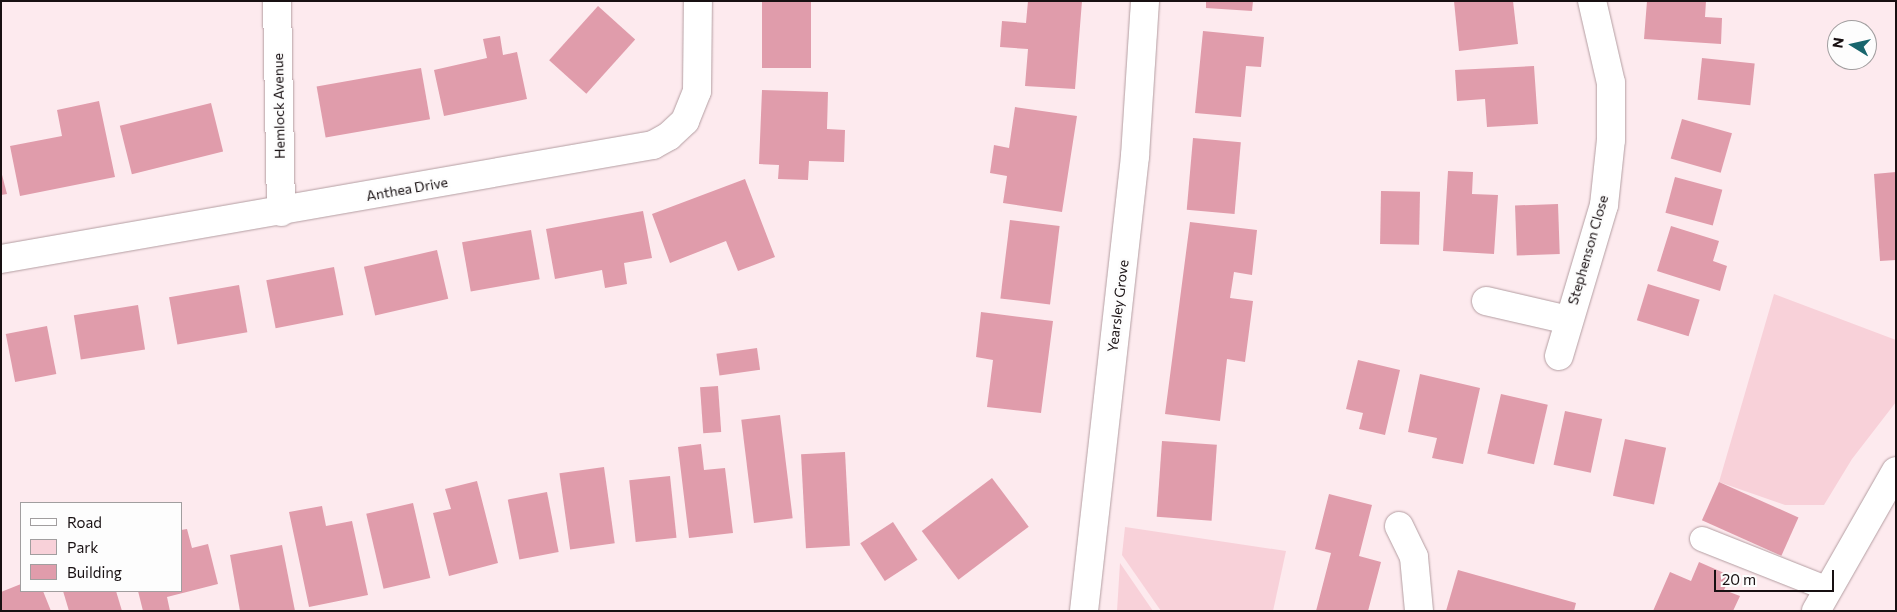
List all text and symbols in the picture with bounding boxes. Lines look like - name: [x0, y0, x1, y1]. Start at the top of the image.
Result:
- north arrow: [1827, 20, 1877, 70]
- text: N: [1828, 36, 1847, 49]
- street label: Hemlock Avenue: [270, 53, 288, 159]
- street label: Anthea Drive: [365, 174, 449, 204]
- street label: Stephenson Close: [1564, 193, 1612, 307]
- street label: Yearsley Grove: [1104, 259, 1132, 353]
- legend: [20, 502, 182, 592]
- text: Road: [67, 513, 102, 531]
- text: Park: [67, 538, 98, 556]
- scale bar: [1717, 560, 1837, 592]
- text: Building: [67, 563, 122, 581]
- text: 20 m: [1722, 570, 1756, 588]

